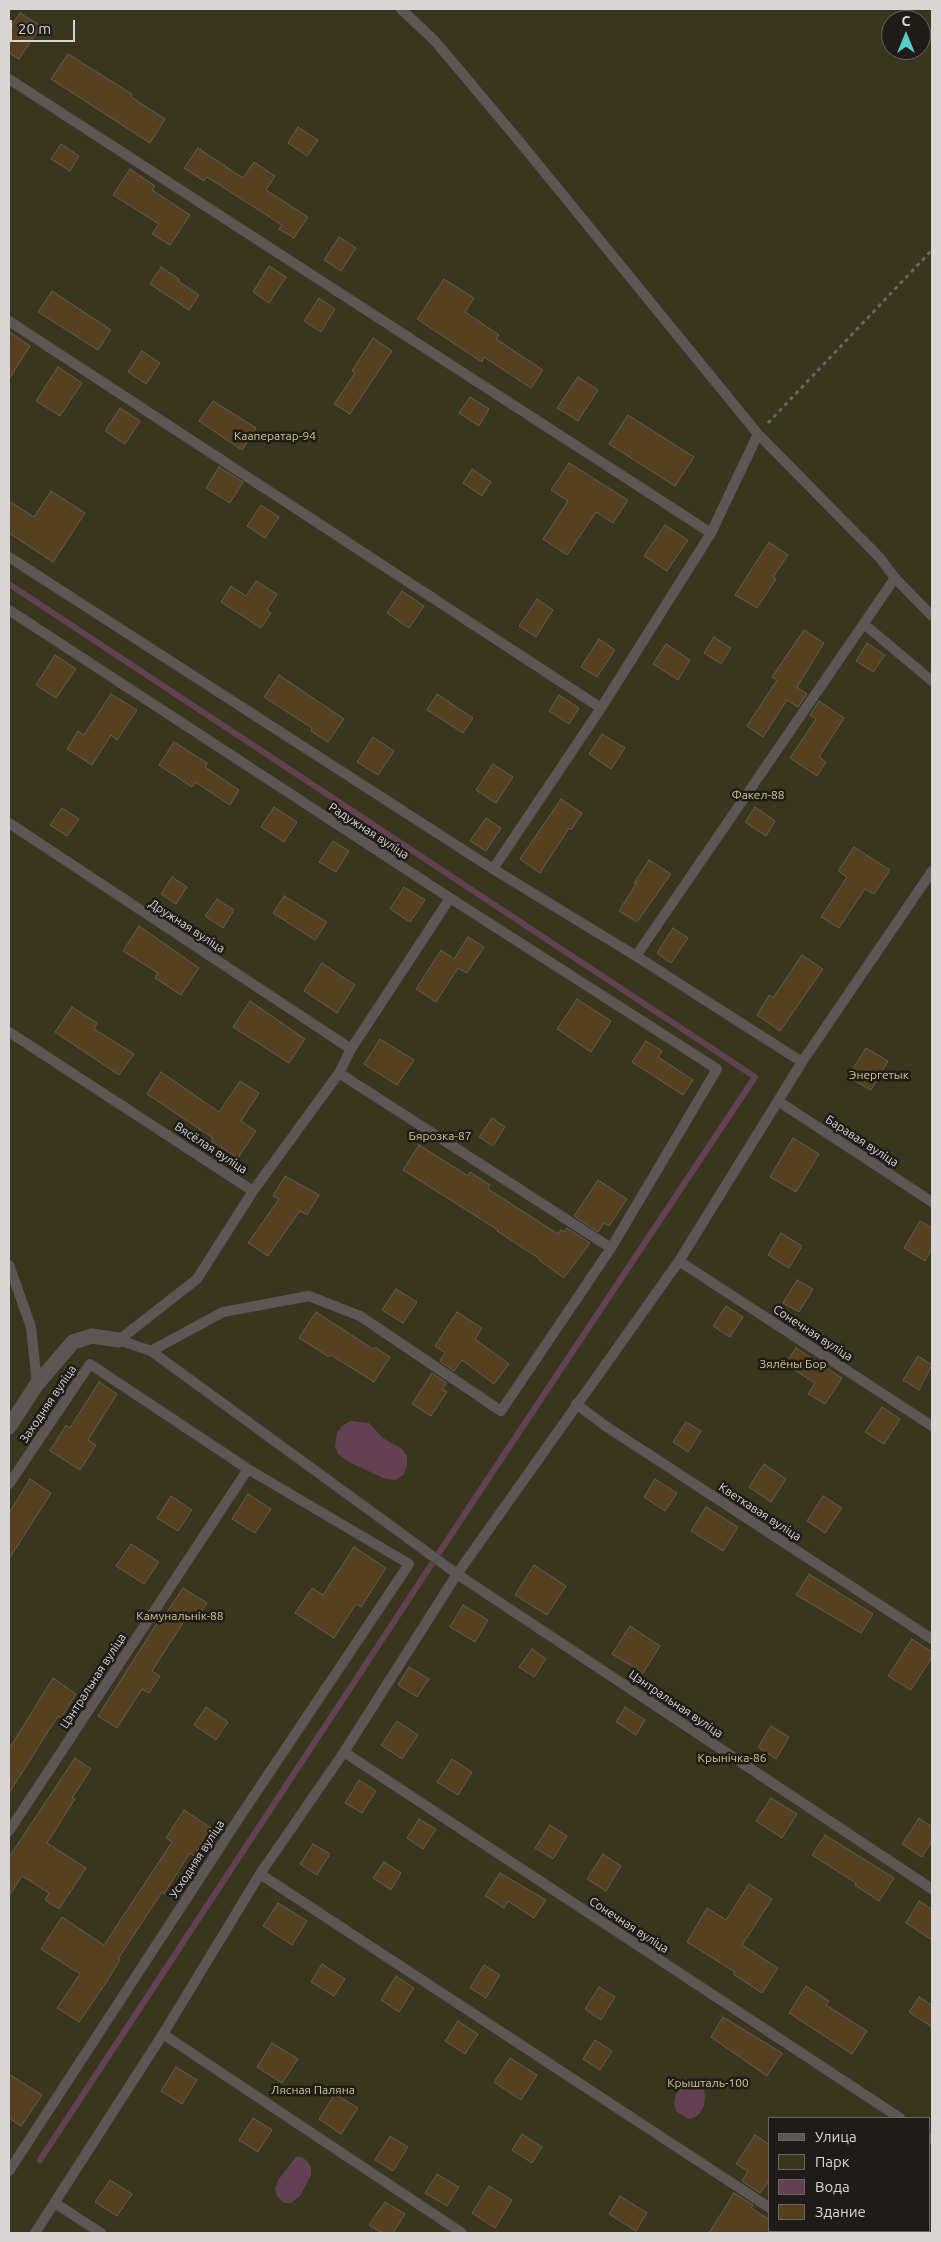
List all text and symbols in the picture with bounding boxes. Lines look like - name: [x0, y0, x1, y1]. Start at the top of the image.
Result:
- scale bar: [12, 10, 78, 42]
- north arrow: [881, 10, 931, 60]
- text: С: [902, 13, 910, 29]
- text: 20 m: [18, 20, 51, 37]
- park label: Кааператар-94: [234, 429, 316, 443]
- park label: Факел-88: [731, 788, 785, 802]
- street label: Радужная вуліца: [326, 800, 412, 862]
- street label: Дружная вуліца: [146, 896, 228, 956]
- park label: Энергетык: [849, 1068, 909, 1082]
- street label: Баравая вуліца: [823, 1112, 901, 1170]
- street label: Вясёлая вуліца: [172, 1119, 250, 1177]
- park label: Бярозка-87: [409, 1129, 471, 1143]
- street label: Сонечная вуліца: [771, 1302, 855, 1364]
- park label: Зялёны Бор: [760, 1357, 826, 1371]
- street label: Заходняя вуліца: [17, 1362, 79, 1446]
- street label: Кветкавая вуліца: [716, 1480, 804, 1544]
- park label: Камунальнік-88: [136, 1609, 224, 1623]
- street label: Цэнтральная вуліца: [57, 1631, 129, 1731]
- street label: Цэнтральная вуліца: [626, 1667, 726, 1741]
- park label: Крынічка-86: [698, 1751, 766, 1765]
- street label: Усходняя вуліца: [166, 1817, 228, 1901]
- street label: Сонечная вуліца: [587, 1894, 671, 1956]
- park label: Крышталь-100: [667, 2076, 749, 2090]
- park label: Лясная Паляна: [271, 2083, 355, 2097]
- legend: [768, 2117, 931, 2232]
- text: Улица: [815, 2128, 857, 2145]
- text: Парк: [815, 2153, 850, 2170]
- text: Вода: [815, 2178, 850, 2195]
- text: Здание: [815, 2203, 866, 2220]

